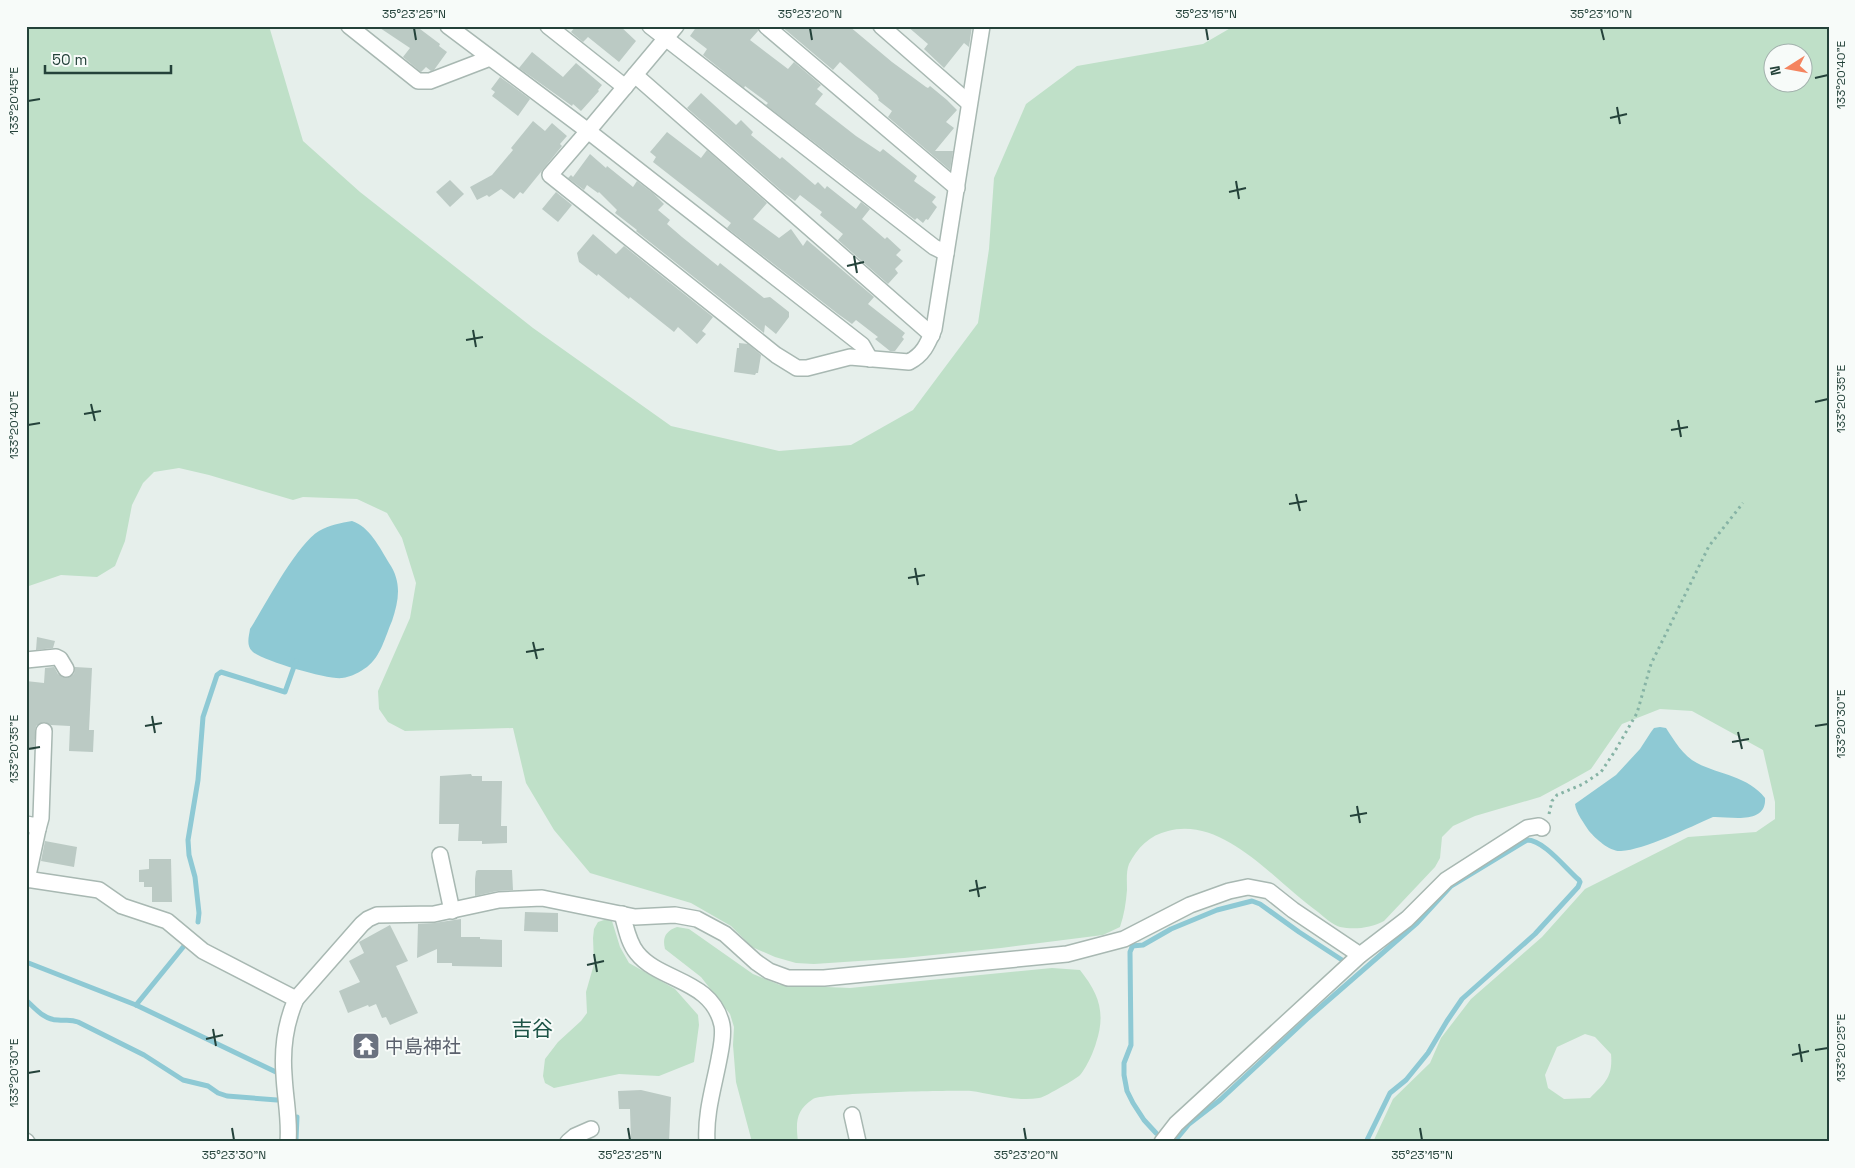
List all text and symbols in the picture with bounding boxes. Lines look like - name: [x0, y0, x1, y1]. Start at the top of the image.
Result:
- text: 35°23'25"N: [382, 6, 446, 22]
- text: 35°23'20"N: [778, 6, 842, 22]
- text: 35°23'15"N: [1175, 6, 1237, 22]
- text: 35°23'10"N: [1570, 6, 1632, 22]
- text: 133°20'40"E: [1833, 40, 1849, 109]
- scale bar: [45, 42, 171, 74]
- north arrow: [1762, 42, 1812, 92]
- text: 50 m: [52, 50, 87, 69]
- text: N: [1766, 64, 1785, 77]
- text: 133°20'45"E: [6, 67, 22, 135]
- text: 133°20'35"E: [1833, 365, 1849, 433]
- text: 133°20'40"E: [6, 390, 22, 459]
- text: 133°20'30"E: [1833, 689, 1849, 758]
- text: 133°20'35"E: [6, 715, 22, 783]
- text: 133°20'25"E: [1833, 1014, 1849, 1082]
- district label: 吉谷: [511, 1015, 553, 1042]
- temple icon: 中島神社: [351, 1031, 381, 1061]
- place label: 中島神社: [385, 1034, 461, 1059]
- text: 133°20'30"E: [6, 1038, 22, 1107]
- text: 35°23'30"N: [202, 1147, 266, 1163]
- text: 35°23'25"N: [598, 1147, 662, 1163]
- text: 35°23'20"N: [994, 1147, 1058, 1163]
- text: 35°23'15"N: [1391, 1147, 1453, 1163]

